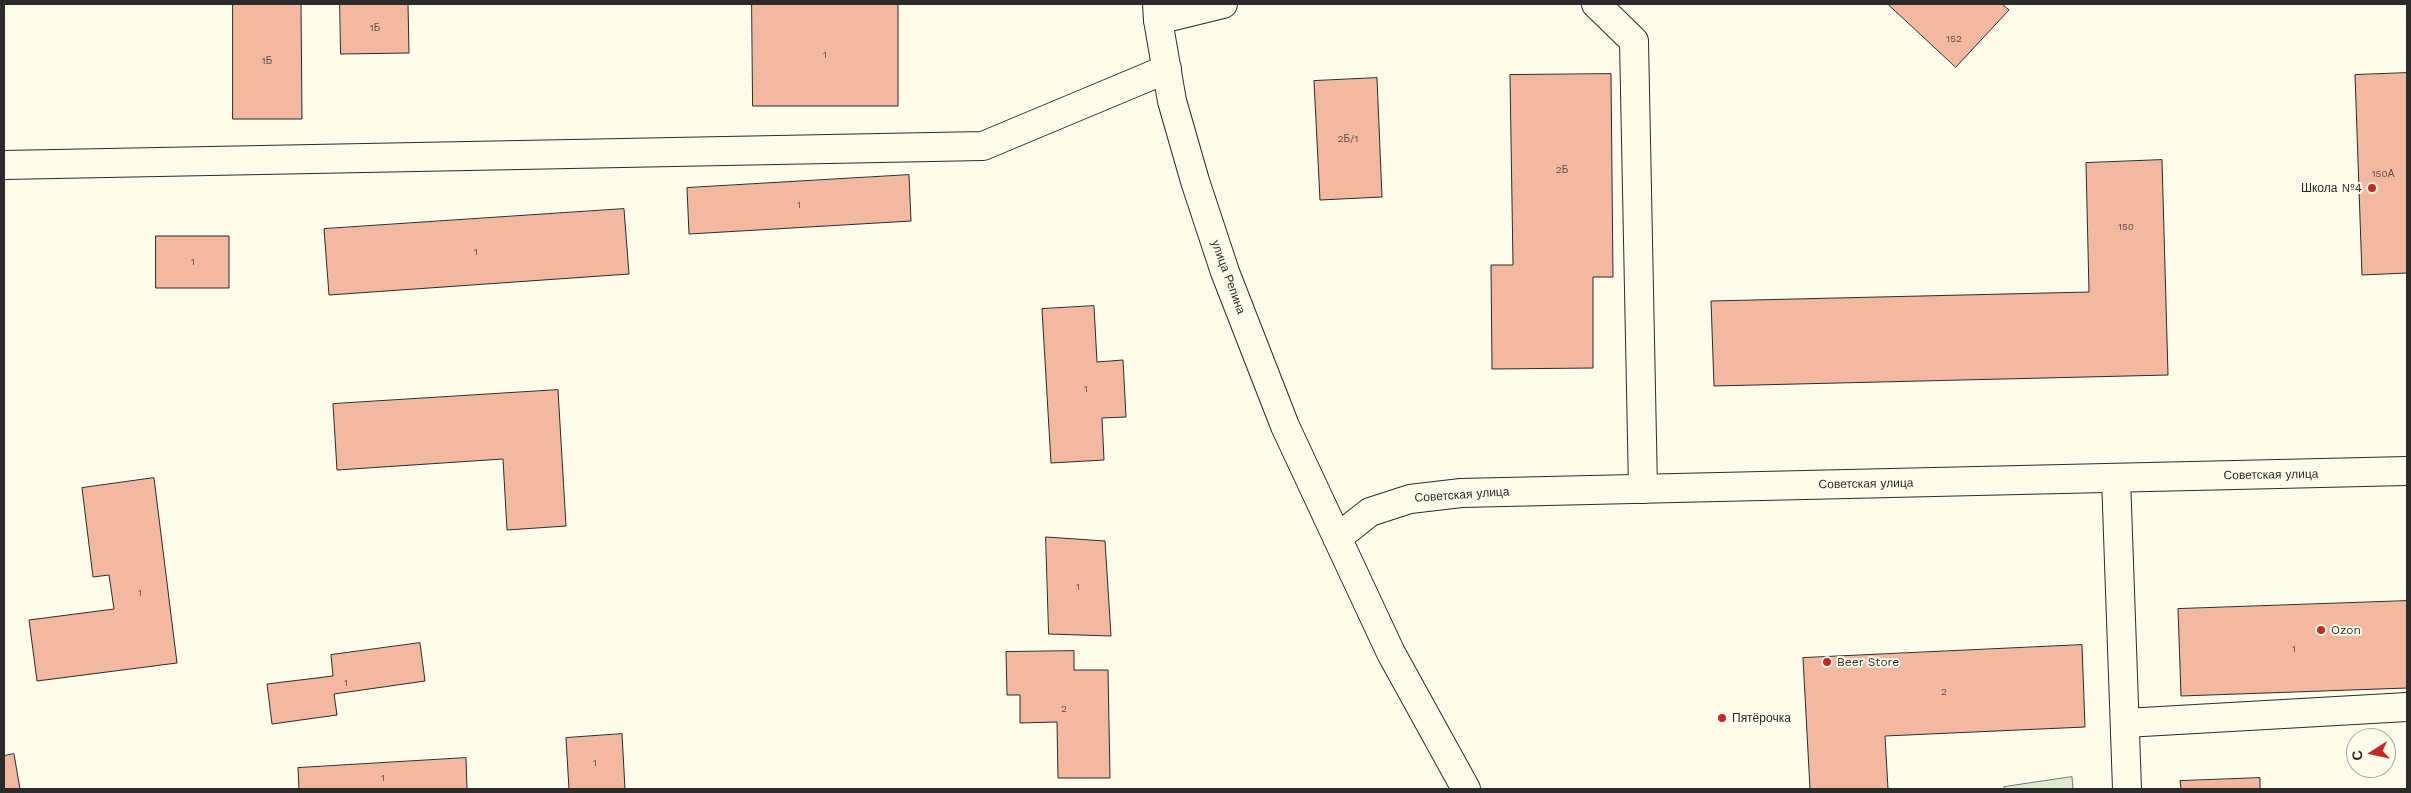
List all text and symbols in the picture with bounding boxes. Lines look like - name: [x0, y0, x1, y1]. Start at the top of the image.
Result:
- house number: 1Б: [370, 22, 380, 34]
- house number: 152: [1946, 33, 1962, 45]
- house number: 1: [823, 49, 827, 61]
- house number: 1Б: [262, 55, 272, 67]
- house number: 2Б/1: [1338, 133, 1358, 145]
- house number: 2Б: [1556, 164, 1568, 176]
- house number: 150А: [2372, 168, 2394, 180]
- place label: Школа №4: [2301, 181, 2362, 195]
- marker: Школа №4: [2366, 182, 2378, 194]
- house number: 1: [797, 199, 801, 211]
- house number: 150: [2118, 221, 2134, 233]
- street label: улица Репина: [1208, 238, 1248, 316]
- house number: 1: [474, 246, 478, 258]
- house number: 1: [191, 256, 195, 268]
- house number: 1: [1084, 383, 1088, 395]
- street label: Советская улица: [2223, 467, 2319, 483]
- street label: Советская улица: [1818, 476, 1914, 492]
- street label: Советская улица: [1414, 485, 1510, 505]
- house number: 1: [1076, 581, 1080, 593]
- house number: 1: [138, 587, 142, 599]
- place label: Ozon: [2331, 623, 2361, 637]
- marker: Ozon: [2315, 624, 2327, 636]
- house number: 1: [2292, 643, 2296, 655]
- place label: Beer Store: [1837, 655, 1899, 669]
- marker: Beer Store: [1821, 656, 1833, 668]
- house number: 1: [344, 677, 348, 689]
- house number: 2: [1941, 686, 1947, 698]
- house number: 2: [1061, 703, 1067, 715]
- place label: Пятёрочка: [1732, 711, 1791, 725]
- marker: Пятёрочка: [1716, 712, 1728, 724]
- north arrow: [2346, 728, 2396, 778]
- text: С: [2348, 749, 2366, 762]
- house number: 1: [593, 757, 597, 769]
- house number: 1: [381, 772, 385, 784]

